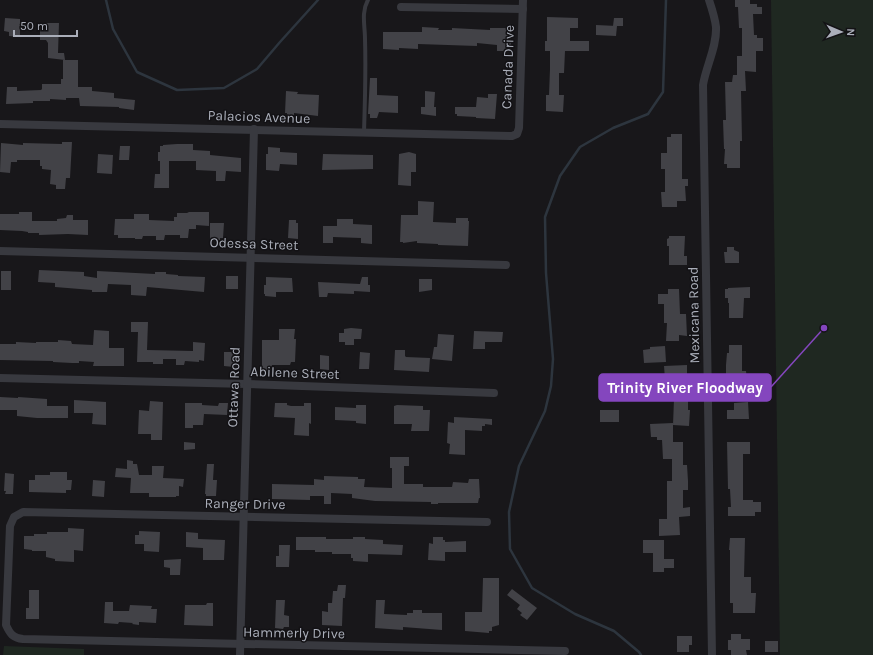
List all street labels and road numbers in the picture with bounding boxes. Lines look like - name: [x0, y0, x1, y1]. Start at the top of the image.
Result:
- street label: Canada Drive: [498, 24, 518, 110]
- street label: Palacios Avenue: [207, 107, 311, 127]
- street label: Odessa Street: [209, 234, 299, 254]
- street label: Mexicana Road: [685, 266, 703, 364]
- street label: Ottawa Road: [224, 346, 244, 428]
- street label: Abilene Street: [250, 363, 340, 383]
- street label: Ranger Drive: [204, 495, 286, 513]
- street label: Hammerly Drive: [243, 624, 345, 642]

